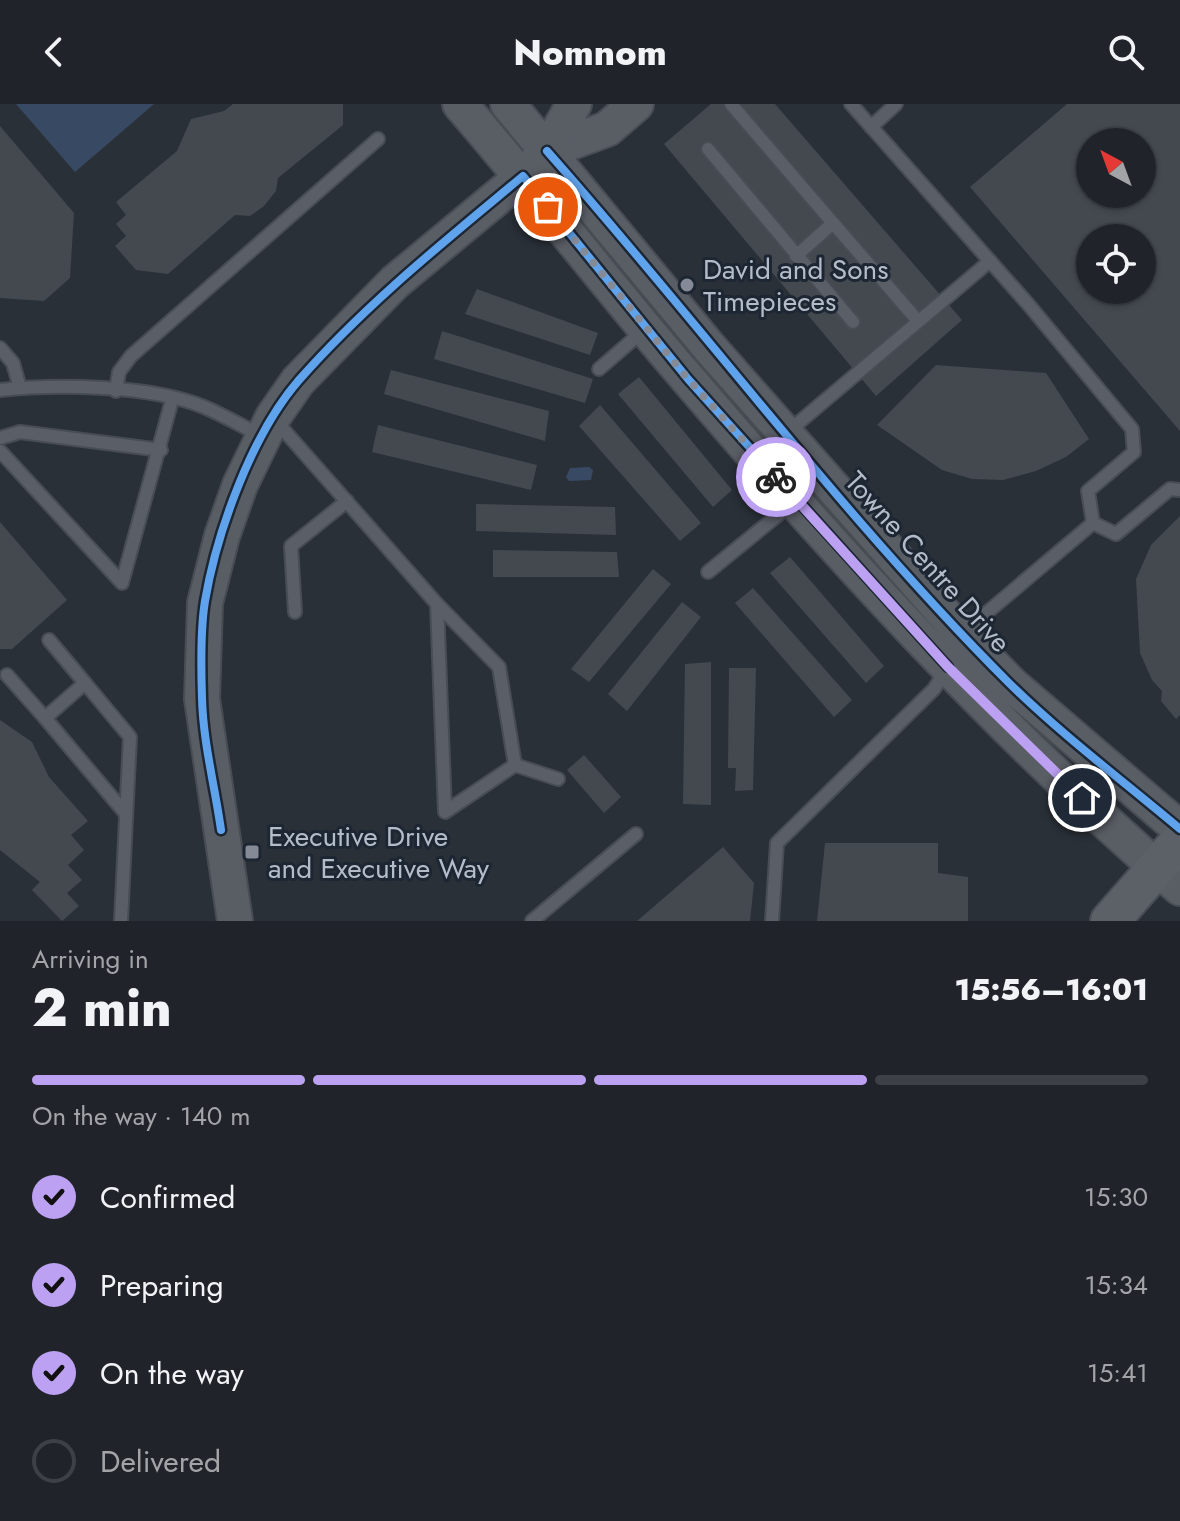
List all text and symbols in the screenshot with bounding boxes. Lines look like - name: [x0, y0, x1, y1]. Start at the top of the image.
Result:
- text: Nomnom: [513, 26, 667, 78]
- icon: back: [32, 30, 76, 74]
- icon: search: [1104, 30, 1148, 74]
- north arrow: [1076, 128, 1156, 208]
- map controls: [1076, 128, 1156, 304]
- pin: [514, 173, 582, 241]
- icon: bag: [526, 185, 570, 229]
- button: locate: [1076, 224, 1156, 304]
- place label: David and Sons Timepieces: [703, 249, 888, 322]
- marker: David and Sons Timepieces: [678, 276, 696, 294]
- courier: [736, 437, 816, 517]
- icon: bike: [754, 455, 798, 499]
- street label: Towne Centre Drive: [836, 462, 1020, 662]
- pin: [1048, 764, 1116, 832]
- icon: home: [1060, 776, 1104, 820]
- place label: Executive Drive and Executive Way: [268, 816, 490, 889]
- marker: Executive Drive and Executive Way: [243, 843, 261, 861]
- text: Arriving in: [32, 940, 149, 978]
- text: 15:56–16:01: [955, 968, 1148, 1011]
- text: 2 min: [32, 970, 172, 1046]
- text: On the way · 140 m: [32, 1097, 251, 1135]
- icon: check: [32, 1175, 76, 1219]
- text: Confirmed: [100, 1176, 235, 1219]
- text: 15:30: [1084, 1178, 1148, 1216]
- icon: check: [32, 1263, 76, 1307]
- text: Preparing: [100, 1264, 224, 1307]
- text: 15:34: [1084, 1266, 1148, 1304]
- icon: check: [32, 1351, 76, 1395]
- text: On the way: [100, 1352, 244, 1395]
- text: 15:41: [1087, 1354, 1148, 1392]
- text: Delivered: [100, 1440, 221, 1483]

